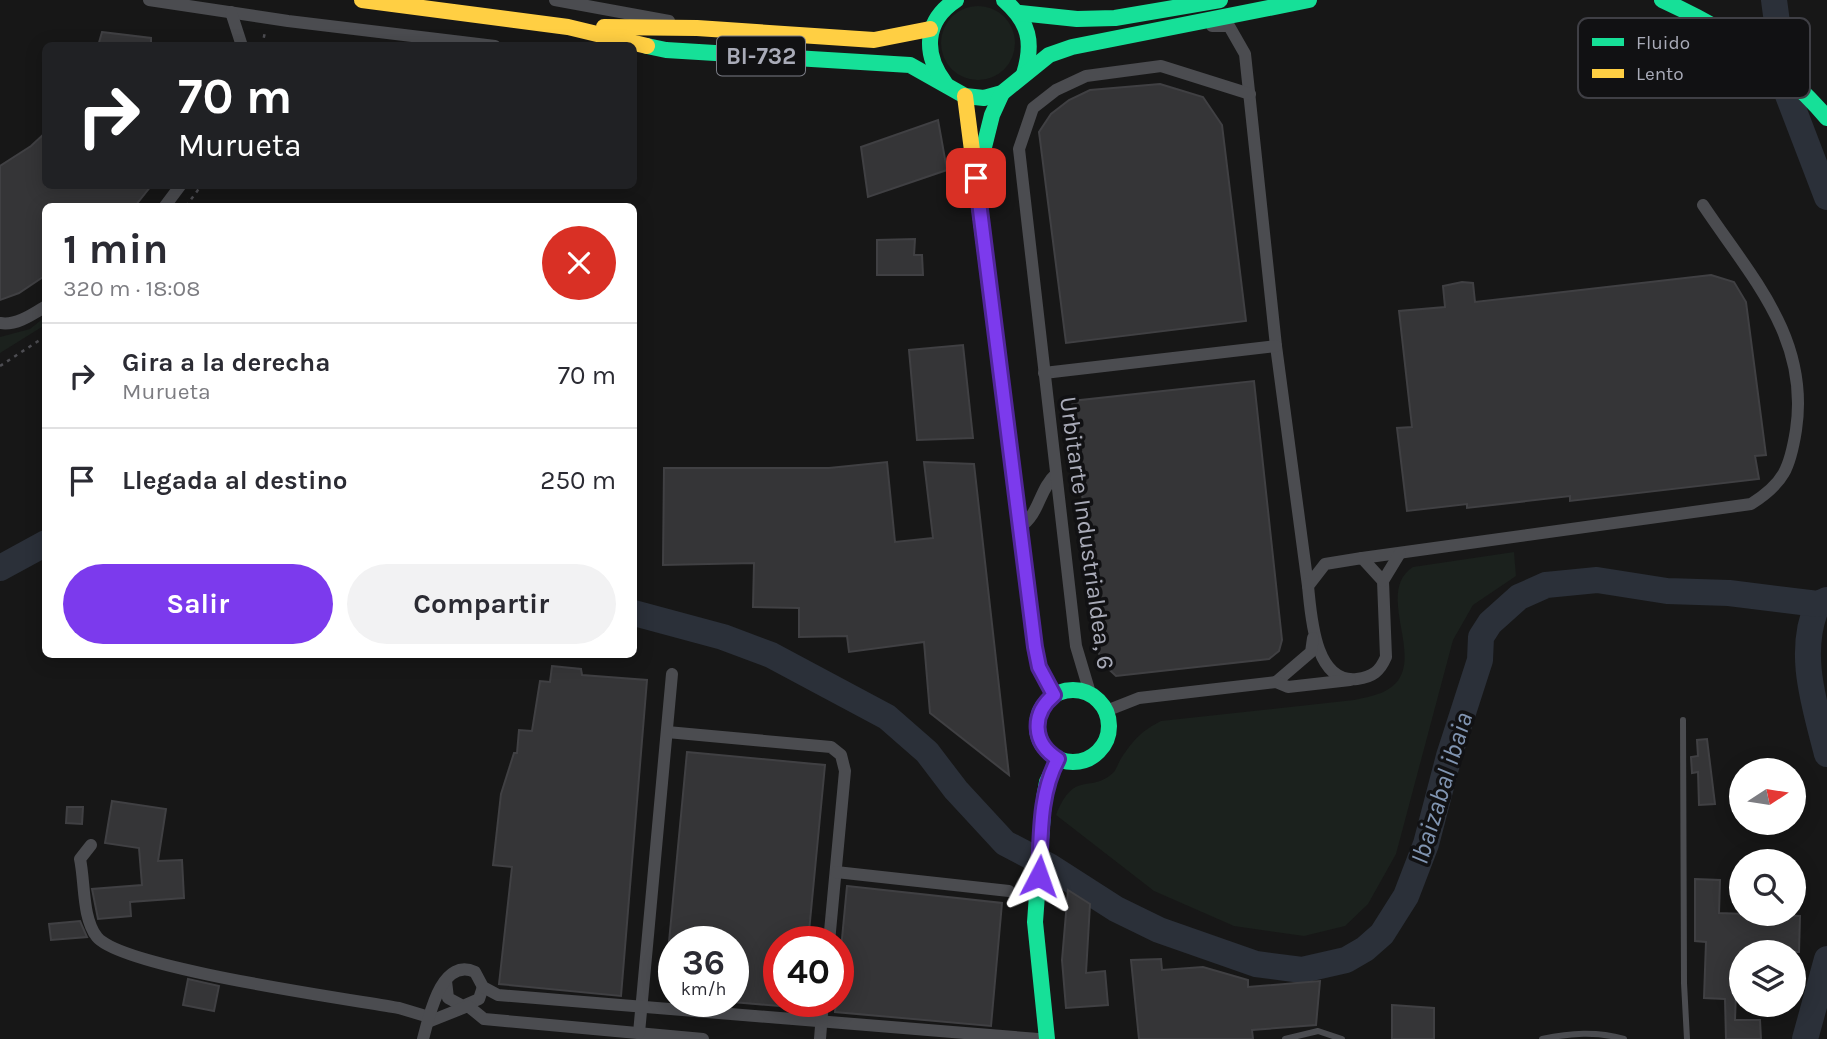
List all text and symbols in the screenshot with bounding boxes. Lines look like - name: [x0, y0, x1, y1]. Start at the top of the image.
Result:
- legend: [1578, 18, 1810, 98]
- text: Fluido: [1636, 32, 1690, 54]
- road number: BI-732: [717, 36, 805, 76]
- text: Lento: [1636, 63, 1684, 85]
- text: 70 m: [178, 68, 292, 125]
- icon: right: [63, 70, 154, 161]
- text: Murueta: [178, 127, 302, 164]
- pin: [946, 148, 1006, 208]
- icon: arrive: [957, 159, 995, 197]
- text: 1 min: [63, 224, 168, 274]
- button: close: [542, 226, 616, 300]
- text: 320 m · 18:08: [63, 275, 200, 302]
- text: Gira a la derecha: [122, 347, 331, 378]
- icon: right: [63, 357, 101, 395]
- text: 70 m: [558, 360, 616, 391]
- text: Murueta: [122, 378, 211, 405]
- street label: Urbitarte Industrialdea, 6: [1054, 395, 1120, 671]
- icon: arrive: [63, 462, 101, 500]
- text: Llegada al destino: [122, 465, 348, 496]
- text: 250 m: [540, 465, 616, 496]
- button: Salir: [63, 564, 333, 644]
- button: Compartir: [347, 564, 616, 644]
- water label: Ibaizabal ibaia: [1404, 708, 1479, 868]
- north arrow: [1729, 758, 1806, 835]
- map controls: [1729, 758, 1806, 1017]
- position arrow: [1002, 839, 1076, 913]
- button: search: [1729, 849, 1806, 926]
- speed limit sign: 40: [763, 926, 854, 1017]
- button: layers: [1729, 940, 1806, 1017]
- text: 36: [682, 942, 725, 983]
- text: km/h: [681, 978, 726, 1000]

